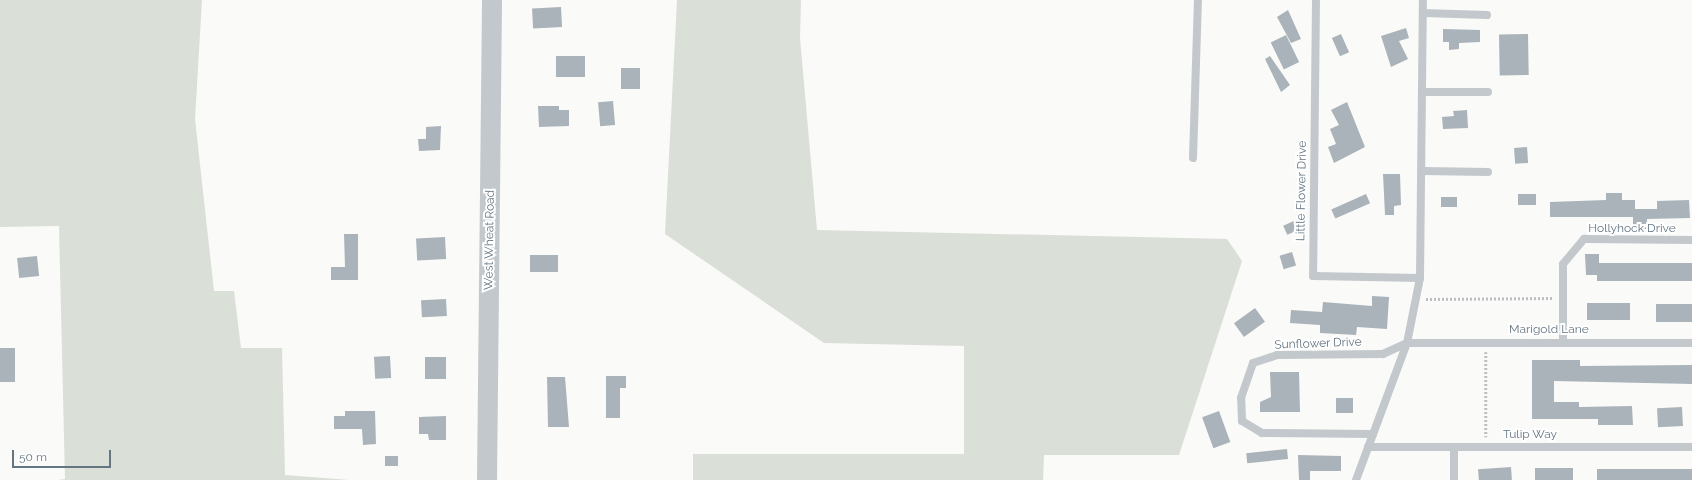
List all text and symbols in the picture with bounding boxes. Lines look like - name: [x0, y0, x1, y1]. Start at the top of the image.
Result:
- street label: Little Flower Drive: [1294, 141, 1310, 241]
- street label: West Wheat Road: [482, 190, 498, 290]
- street label: Hollyhock Drive: [1588, 222, 1676, 236]
- street label: Marigold Lane: [1509, 323, 1589, 337]
- street label: Sunflower Drive: [1274, 335, 1362, 353]
- street label: Tulip Way: [1503, 428, 1557, 442]
- scale bar: [14, 442, 113, 468]
- text: 50 m: [19, 450, 47, 464]

